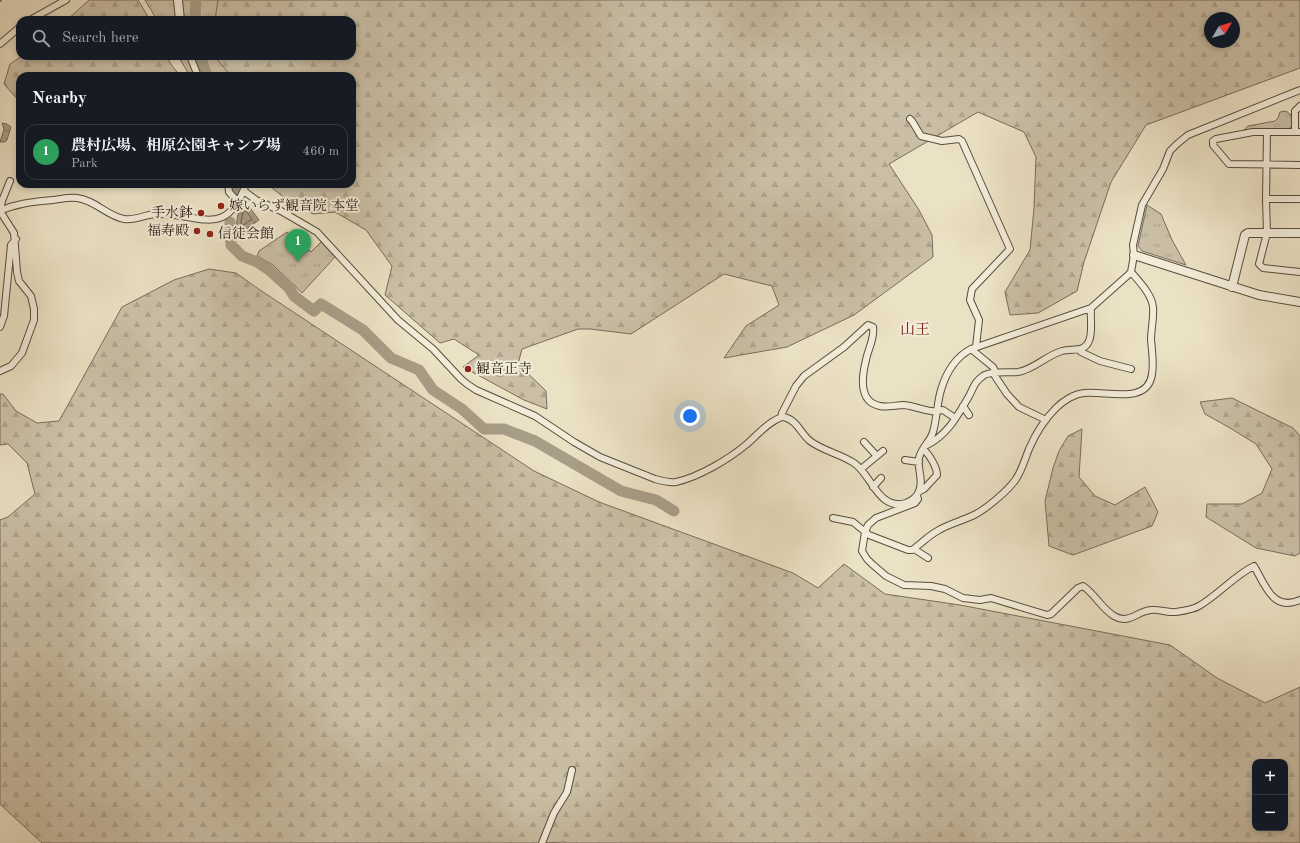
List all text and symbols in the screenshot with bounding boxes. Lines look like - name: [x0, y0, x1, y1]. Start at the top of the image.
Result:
- north arrow: [1204, 12, 1240, 48]
- search box: [16, 16, 356, 60]
- icon: search: [30, 27, 52, 49]
- text: Search here: [62, 31, 139, 46]
- text: Nearby: [32, 90, 87, 107]
- text: 農村広場、相原公園キャンプ場: [71, 139, 281, 154]
- text: 1: [42, 145, 50, 158]
- text: 460 m: [302, 145, 339, 158]
- text: Park: [71, 157, 98, 170]
- place label: 嫁いらず観音院 本堂: [229, 198, 359, 213]
- marker: 嫁いらず観音院 本堂: [216, 201, 226, 211]
- place label: 手水鉢: [151, 205, 193, 220]
- marker: 手水鉢: [196, 208, 206, 218]
- place label: 福寿殿: [147, 223, 189, 238]
- marker: 福寿殿: [192, 226, 202, 236]
- place label: 信徒会館: [218, 226, 274, 241]
- marker: 信徒会館: [205, 229, 215, 239]
- pin: 1: [285, 229, 311, 262]
- district label: 山王: [900, 321, 930, 338]
- place label: 観音正寺: [476, 361, 532, 376]
- marker: 観音正寺: [463, 364, 473, 374]
- your location: [680, 406, 700, 426]
- map controls: [1252, 759, 1288, 831]
- button: +: [1252, 759, 1288, 795]
- button: −: [1252, 795, 1288, 831]

